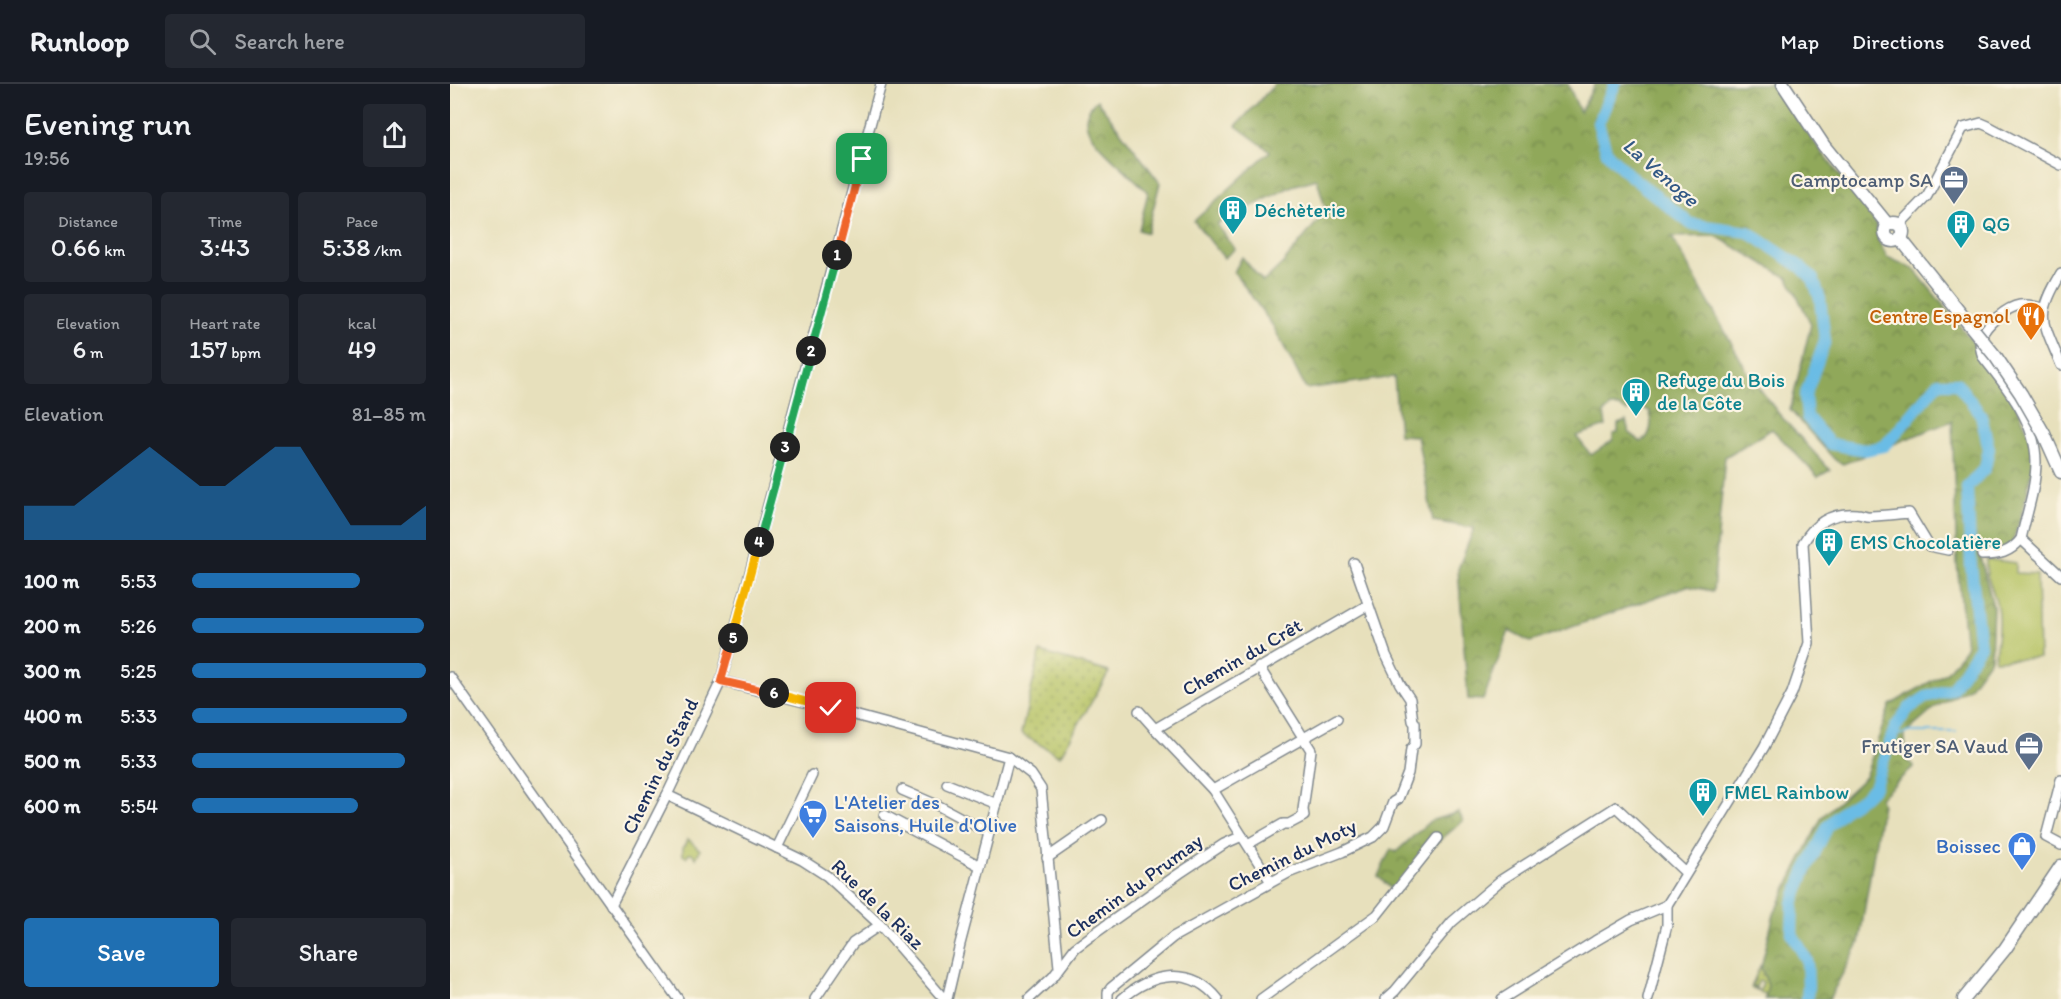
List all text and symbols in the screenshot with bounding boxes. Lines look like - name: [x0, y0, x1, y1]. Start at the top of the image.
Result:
- search box: [165, 14, 585, 68]
- text: Runloop: [30, 24, 129, 58]
- icon: search: [186, 25, 219, 58]
- text: Search here: [234, 28, 345, 55]
- text: Map: [1781, 29, 1819, 54]
- text: Directions: [1852, 29, 1944, 54]
- text: Saved: [1977, 29, 2031, 54]
- text: Evening run: [24, 104, 191, 143]
- button: share: [363, 104, 426, 167]
- water label: La Venoge: [1618, 132, 1705, 212]
- pin: [836, 133, 887, 184]
- icon: arrive: [845, 142, 878, 175]
- text: 19:56: [24, 146, 70, 170]
- office icon: Camptocamp SA: [1938, 164, 1970, 206]
- place label: Camptocamp SA: [1790, 168, 1933, 192]
- building icon: Déchèterie: [1217, 194, 1249, 236]
- place label: Déchèterie: [1254, 198, 1346, 222]
- building icon: QG: [1945, 208, 1977, 250]
- text: Distance: [58, 212, 118, 231]
- text: Time: [208, 212, 242, 231]
- text: Pace: [346, 212, 378, 231]
- place label: QG: [1982, 212, 2010, 236]
- text: 0.66: [51, 231, 101, 263]
- text: 3:43: [200, 231, 250, 263]
- text: 5:38: [322, 231, 370, 263]
- pin: 1: [822, 240, 852, 270]
- text: km: [101, 241, 125, 260]
- text: /km: [370, 241, 402, 260]
- text: 1: [833, 245, 841, 264]
- restaurant icon: Centre Espagnol: [2015, 300, 2047, 342]
- place label: Centre Espagnol: [1869, 304, 2010, 328]
- text: Elevation: [56, 314, 120, 333]
- text: Heart rate: [190, 314, 260, 333]
- text: kcal: [348, 314, 376, 333]
- text: 6: [73, 333, 86, 365]
- text: 157: [189, 333, 228, 365]
- text: 49: [347, 333, 377, 365]
- pin: 2: [796, 336, 826, 366]
- text: 2: [807, 341, 815, 360]
- text: m: [86, 343, 103, 362]
- text: bpm: [228, 343, 261, 362]
- place label: Refuge du Bois de la Côte: [1657, 368, 1785, 415]
- building icon: Refuge du Bois de la Côte: [1620, 376, 1652, 418]
- text: Elevation: [24, 402, 103, 426]
- text: 81–85 m: [352, 402, 426, 426]
- pin: 3: [770, 432, 800, 462]
- text: 3: [781, 437, 789, 456]
- building icon: EMS Chocolatière: [1813, 526, 1845, 568]
- pin: 4: [744, 527, 774, 557]
- place label: EMS Chocolatière: [1850, 530, 2001, 554]
- text: 4: [754, 532, 764, 551]
- text: 100 m: [24, 569, 79, 593]
- text: 5:53: [120, 569, 157, 593]
- street label: Chemin du Crêt: [1178, 613, 1306, 701]
- text: 200 m: [24, 614, 80, 638]
- text: 5:26: [120, 614, 157, 638]
- pin: 5: [718, 623, 748, 653]
- text: 5: [729, 628, 737, 647]
- text: 300 m: [24, 659, 81, 683]
- text: 5:25: [120, 659, 156, 683]
- pin: 6: [759, 678, 789, 708]
- pin: [805, 682, 856, 733]
- text: 6: [770, 683, 778, 702]
- icon: check: [814, 691, 847, 724]
- street label: Chemin du Stand: [617, 694, 703, 838]
- text: 400 m: [24, 704, 82, 728]
- text: 5:33: [120, 704, 157, 728]
- office icon: Frutiger SA Vaud: [2013, 730, 2045, 772]
- place label: Frutiger SA Vaud: [1861, 734, 2008, 758]
- text: 500 m: [24, 749, 80, 773]
- text: 5:33: [120, 749, 157, 773]
- building icon: FMEL Rainbow: [1687, 776, 1719, 818]
- place label: FMEL Rainbow: [1724, 780, 1849, 804]
- place label: L'Atelier des Saisons, Huile d'Olive: [834, 790, 1017, 837]
- text: 600 m: [24, 794, 81, 818]
- text: 5:54: [120, 794, 158, 818]
- supermarket icon: L'Atelier des Saisons, Huile d'Olive: [797, 798, 829, 840]
- street label: Chemin du Moty: [1224, 813, 1361, 896]
- street label: Chemin du Prumay: [1061, 828, 1207, 944]
- shop icon: Boissec: [2006, 830, 2038, 872]
- place label: Boissec: [1936, 834, 2001, 858]
- street label: Rue de la Riaz: [827, 854, 930, 955]
- button: Save: [24, 918, 219, 987]
- button: Share: [231, 918, 426, 987]

